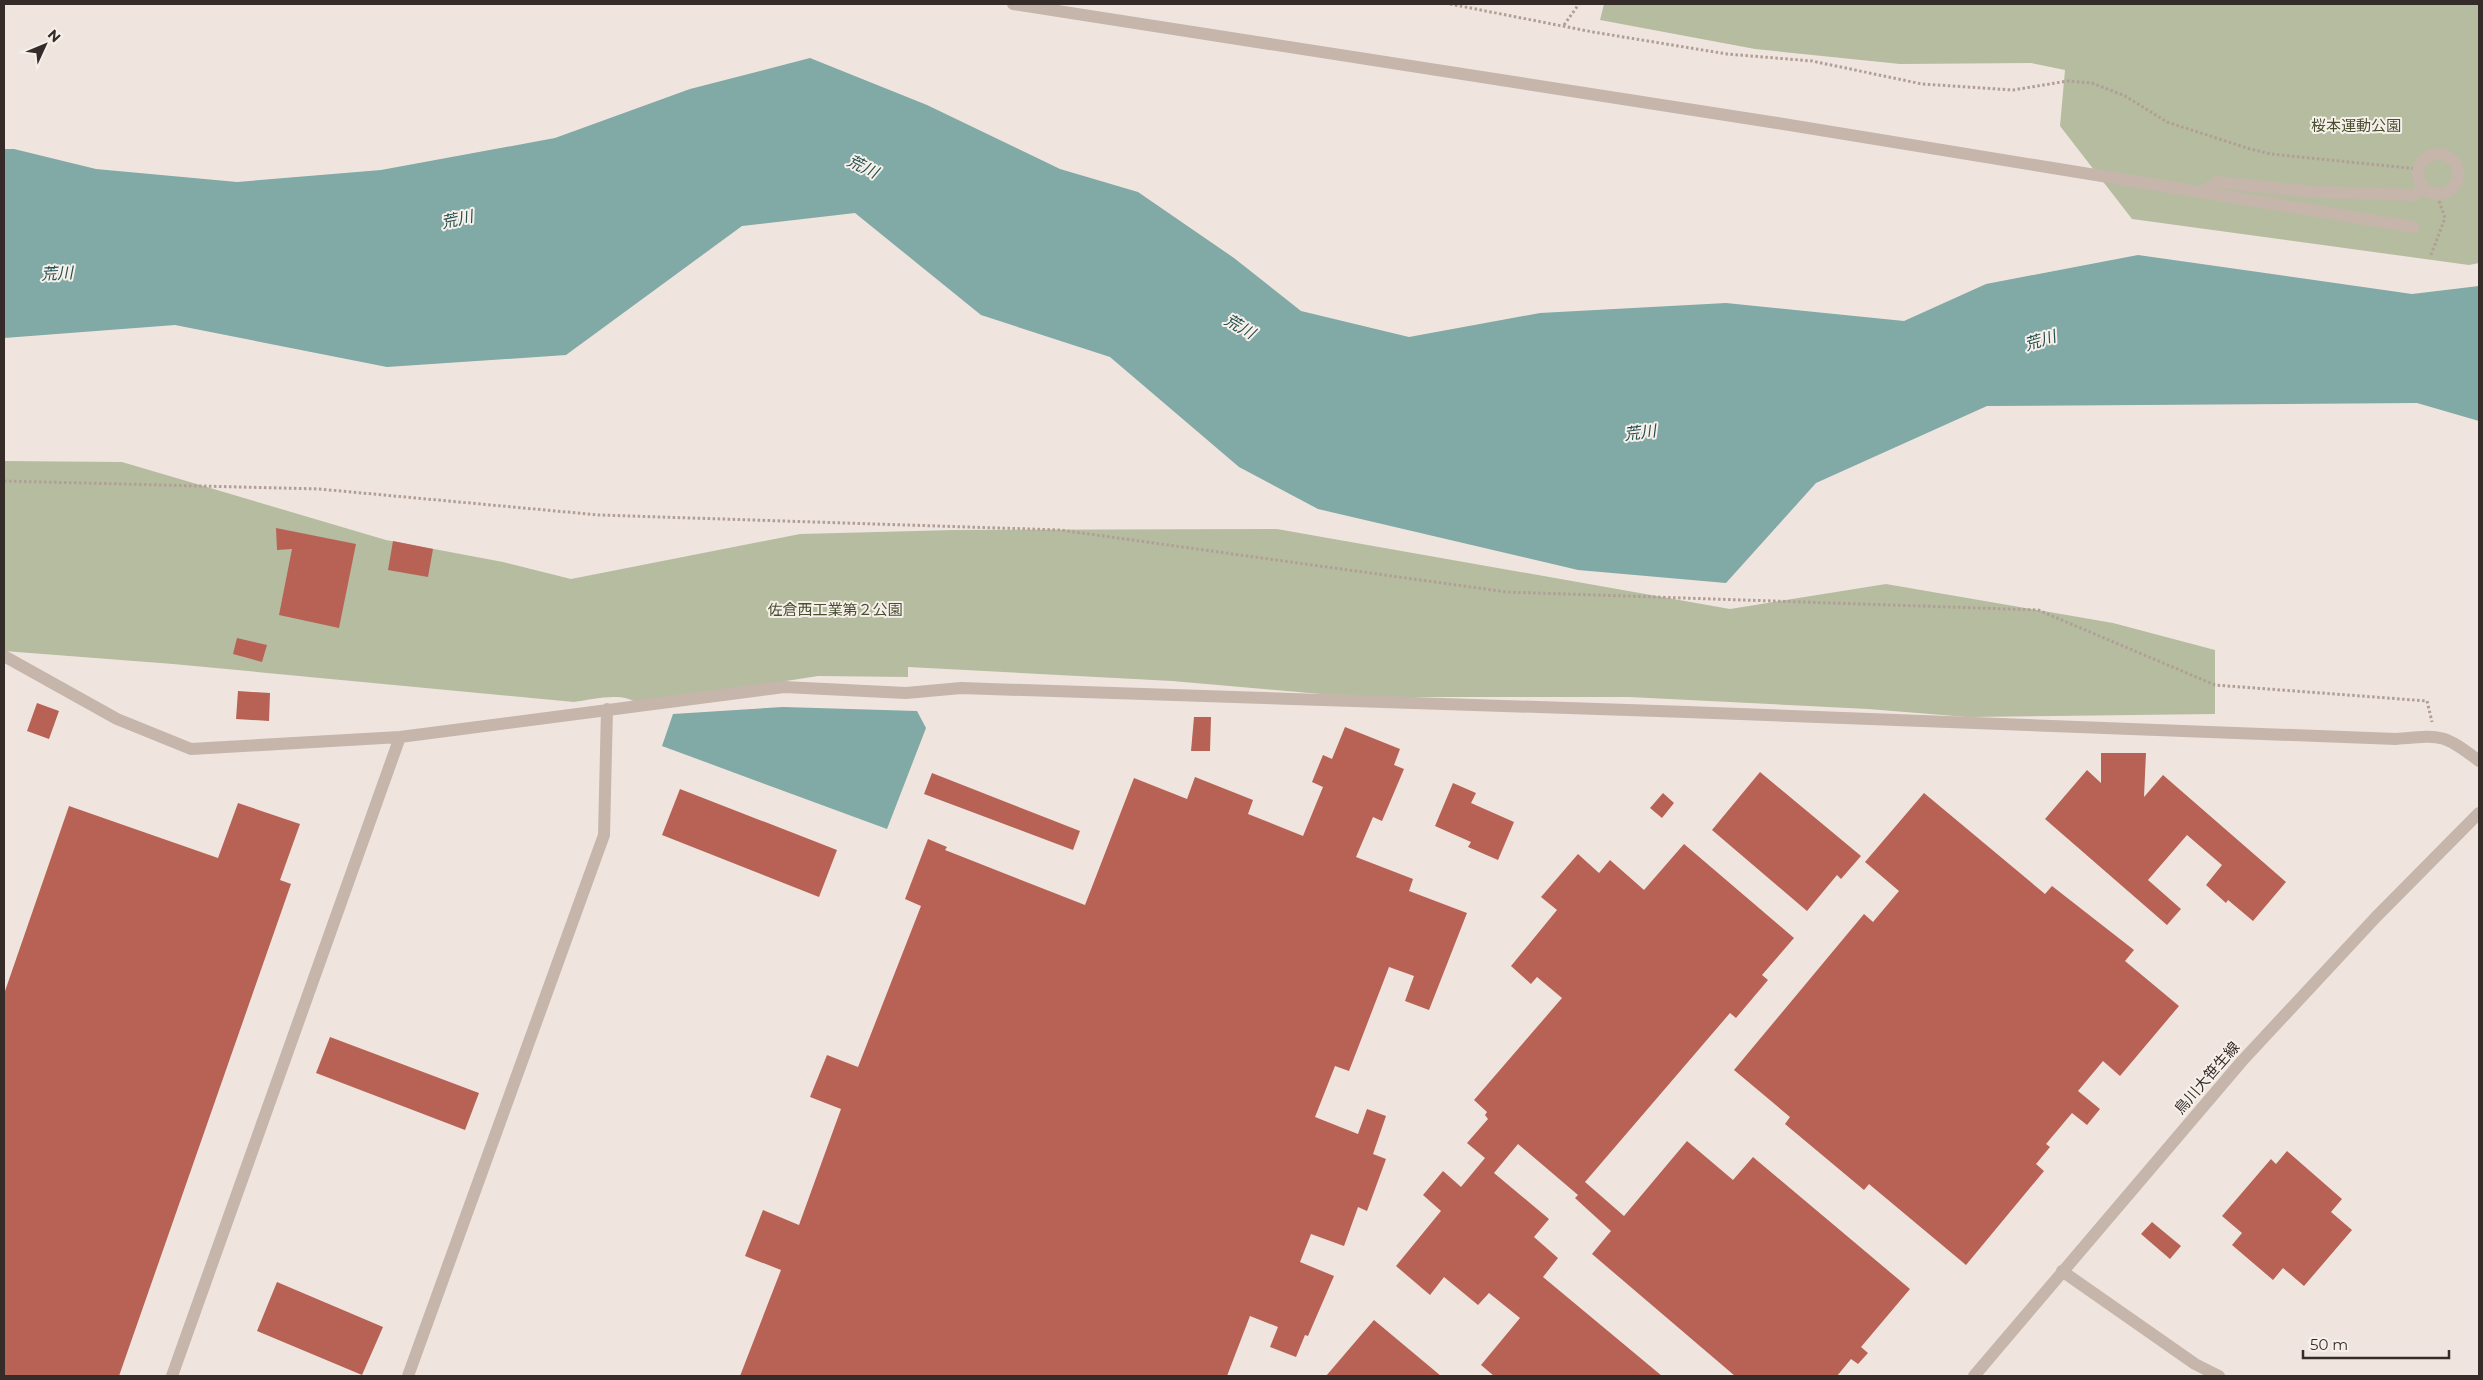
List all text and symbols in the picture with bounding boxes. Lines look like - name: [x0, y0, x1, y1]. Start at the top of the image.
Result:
- north arrow: [20, 20, 70, 70]
- text: N: [44, 26, 65, 46]
- park label: 桜本運動公園: [2311, 116, 2401, 135]
- water label: 荒川: [844, 151, 883, 183]
- water label: 荒川: [439, 206, 477, 232]
- water label: 荒川: [41, 263, 75, 284]
- water label: 荒川: [1221, 310, 1260, 344]
- water label: 荒川: [2022, 326, 2060, 354]
- water label: 荒川: [1623, 421, 1659, 444]
- park label: 佐倉西工業第２公園: [767, 600, 903, 619]
- street label: 鳥川大笹生線: [2170, 1037, 2243, 1118]
- scale bar: [2303, 1328, 2449, 1360]
- text: 50 m: [2310, 1335, 2348, 1354]

